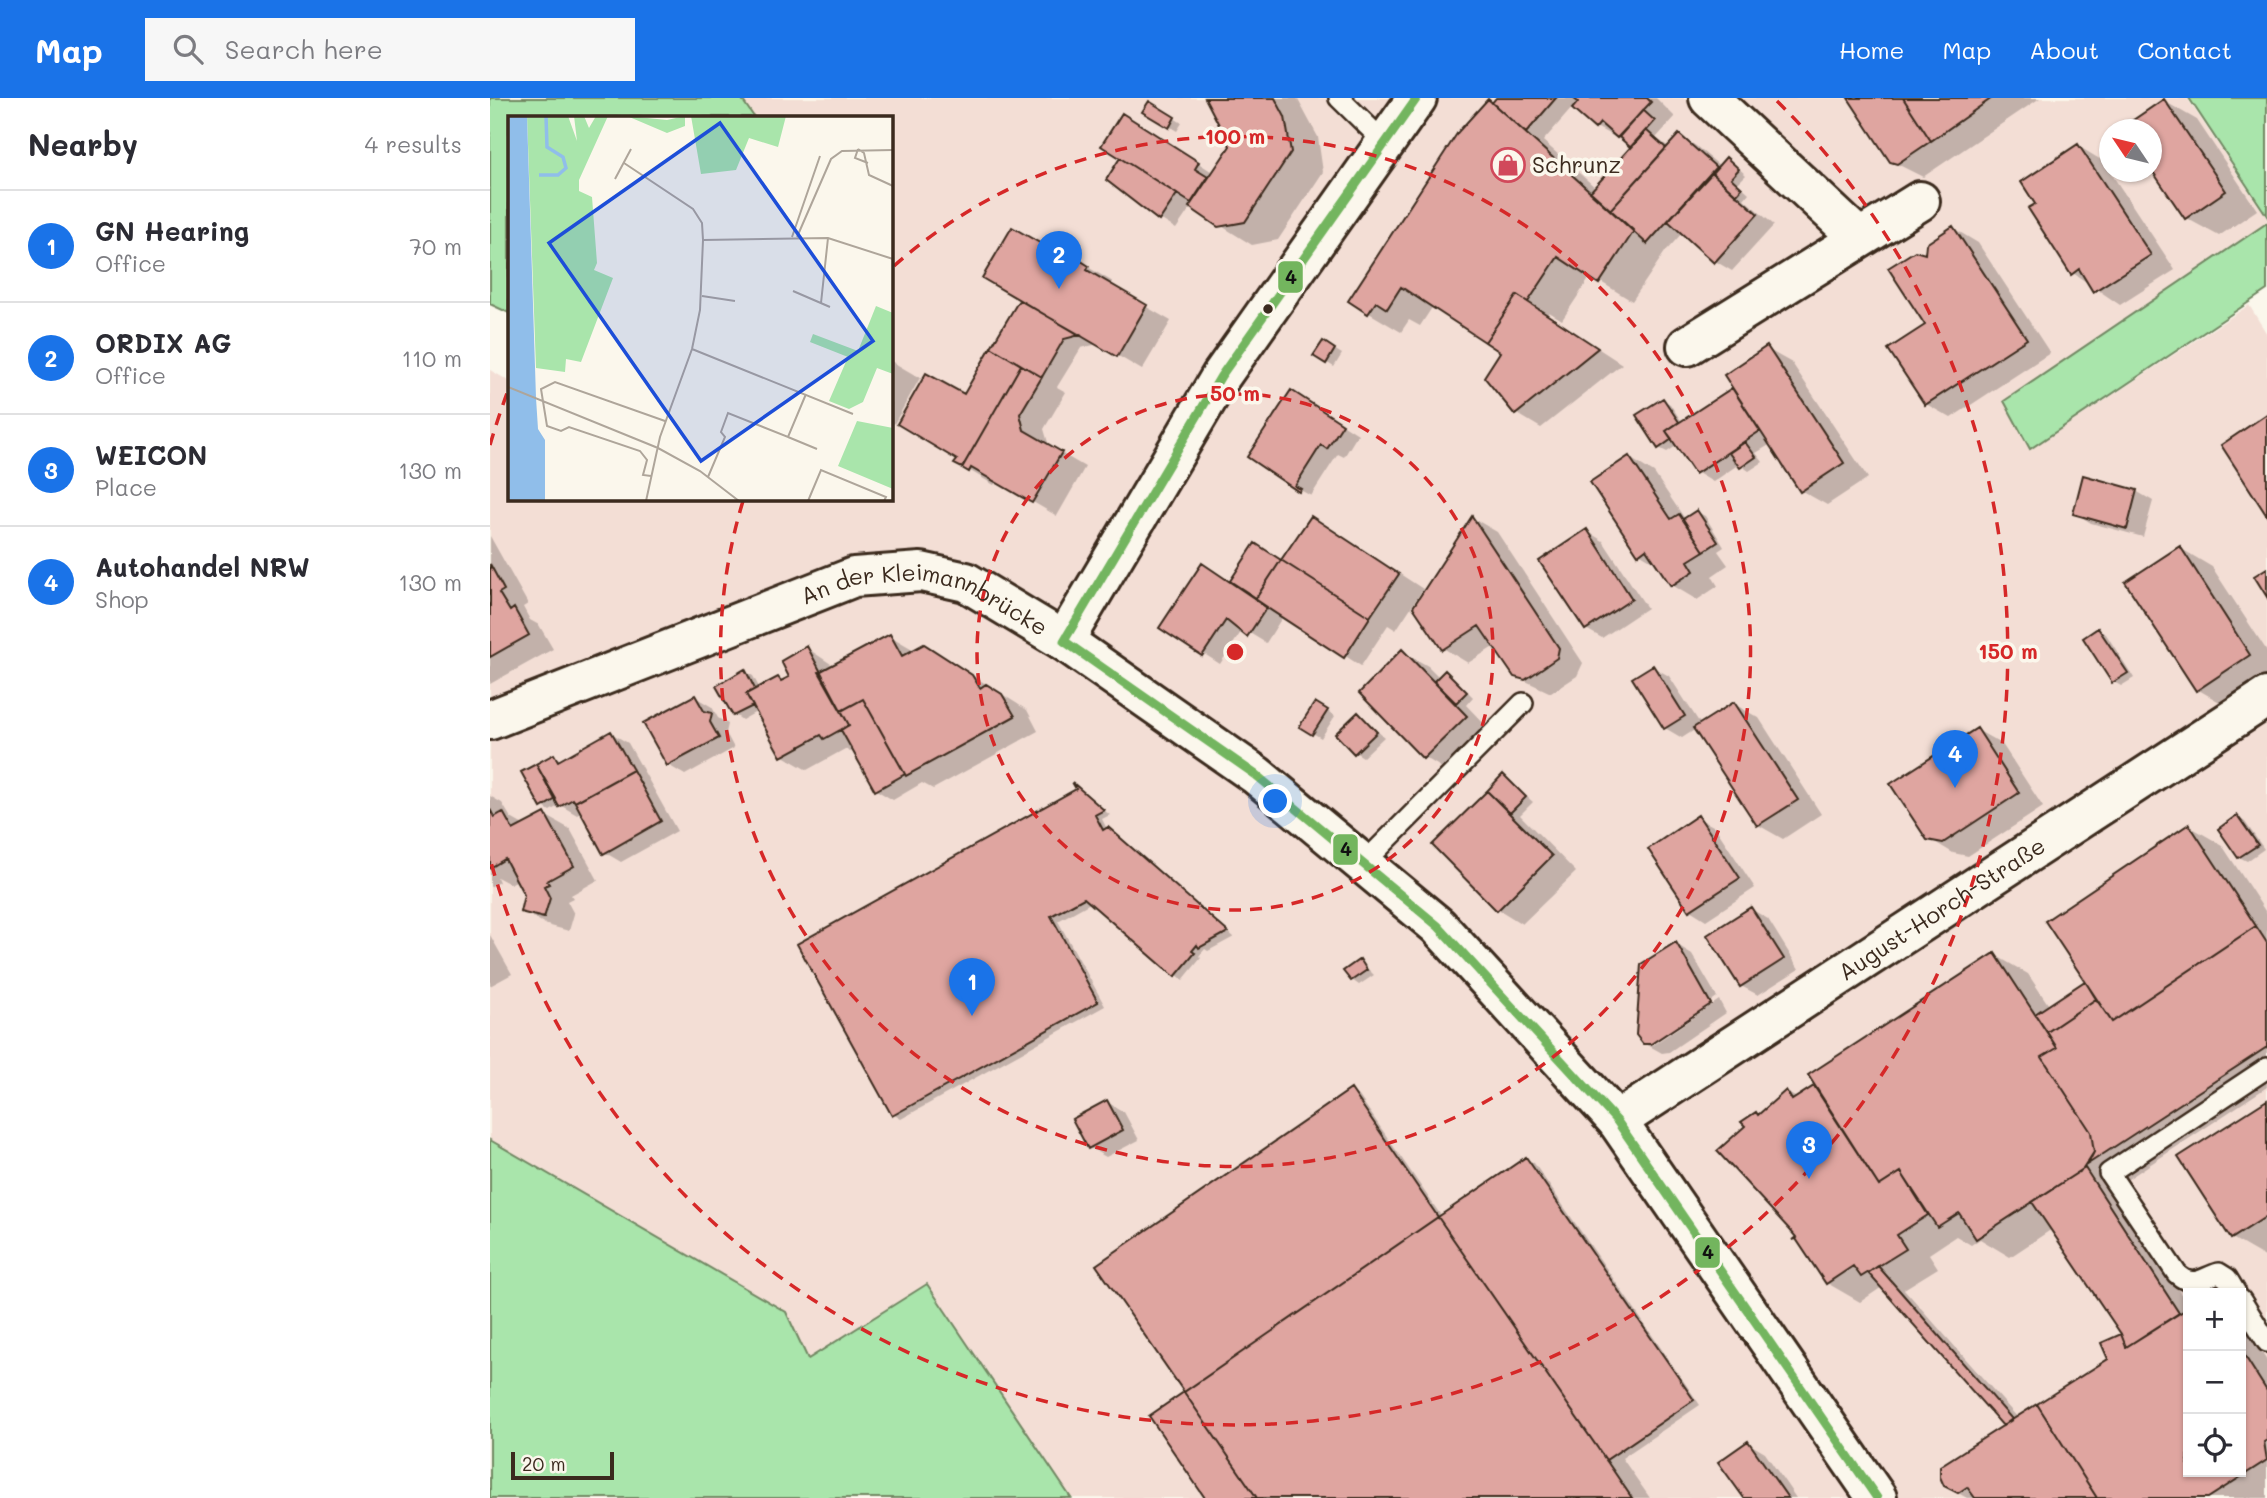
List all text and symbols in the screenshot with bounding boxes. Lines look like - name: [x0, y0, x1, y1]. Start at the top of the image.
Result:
- search box: [145, 18, 635, 81]
- text: Map: [35, 28, 103, 71]
- icon: search: [169, 30, 207, 68]
- text: Search here: [225, 32, 383, 66]
- text: Home: [1839, 34, 1904, 65]
- text: Map: [1942, 34, 1991, 65]
- text: About: [2029, 34, 2099, 65]
- text: Contact: [2137, 34, 2232, 65]
- inset map: [508, 116, 892, 500]
- north arrow: [2099, 119, 2162, 182]
- text: 100 m: [1205, 122, 1265, 149]
- text: Nearby: [28, 124, 138, 164]
- text: 4 results: [365, 129, 462, 159]
- shop icon: Schrunz: [1489, 146, 1527, 184]
- place label: Schrunz: [1532, 149, 1621, 179]
- text: GN Hearing: [95, 214, 249, 248]
- text: 1: [46, 231, 56, 261]
- text: 70 m: [409, 231, 462, 261]
- pin: 2: [1036, 231, 1082, 289]
- text: Office: [95, 248, 166, 278]
- line badge: 4: [1277, 260, 1304, 294]
- text: 4: [1285, 264, 1297, 289]
- unlabelled marker: [1261, 302, 1275, 316]
- text: ORDIX AG: [95, 326, 231, 360]
- text: 2: [45, 343, 57, 373]
- text: 110 m: [402, 343, 462, 373]
- text: Office: [95, 360, 166, 390]
- text: 50 m: [1210, 379, 1260, 406]
- text: WEICON: [95, 438, 207, 472]
- text: 3: [44, 455, 58, 485]
- text: 130 m: [398, 455, 462, 485]
- text: Place: [95, 472, 157, 502]
- text: Autohandel NRW: [95, 550, 310, 584]
- street label: An der Kleimannbrücke: [796, 556, 1054, 642]
- text: 4: [44, 567, 58, 597]
- text: 130 m: [398, 567, 462, 597]
- text: Shop: [95, 584, 149, 614]
- text: 150 m: [1978, 637, 2038, 664]
- centre of rings: [1223, 640, 1247, 664]
- pin: 4: [1932, 730, 1978, 788]
- your location: [1258, 784, 1292, 818]
- street label: August-Horch-Straße: [1832, 830, 2051, 987]
- line badge: 4: [1332, 833, 1359, 866]
- text: 4: [1340, 836, 1352, 861]
- pin: 1: [949, 958, 995, 1016]
- pin: 3: [1786, 1121, 1832, 1179]
- line badge: 4: [1694, 1236, 1721, 1269]
- text: 4: [1702, 1239, 1714, 1264]
- map controls: [2183, 1288, 2246, 1477]
- button: +: [2183, 1288, 2246, 1351]
- button: −: [2183, 1351, 2246, 1414]
- button: locate: [2183, 1414, 2246, 1477]
- scale bar: [511, 1449, 614, 1481]
- text: 20 m: [522, 1451, 566, 1476]

